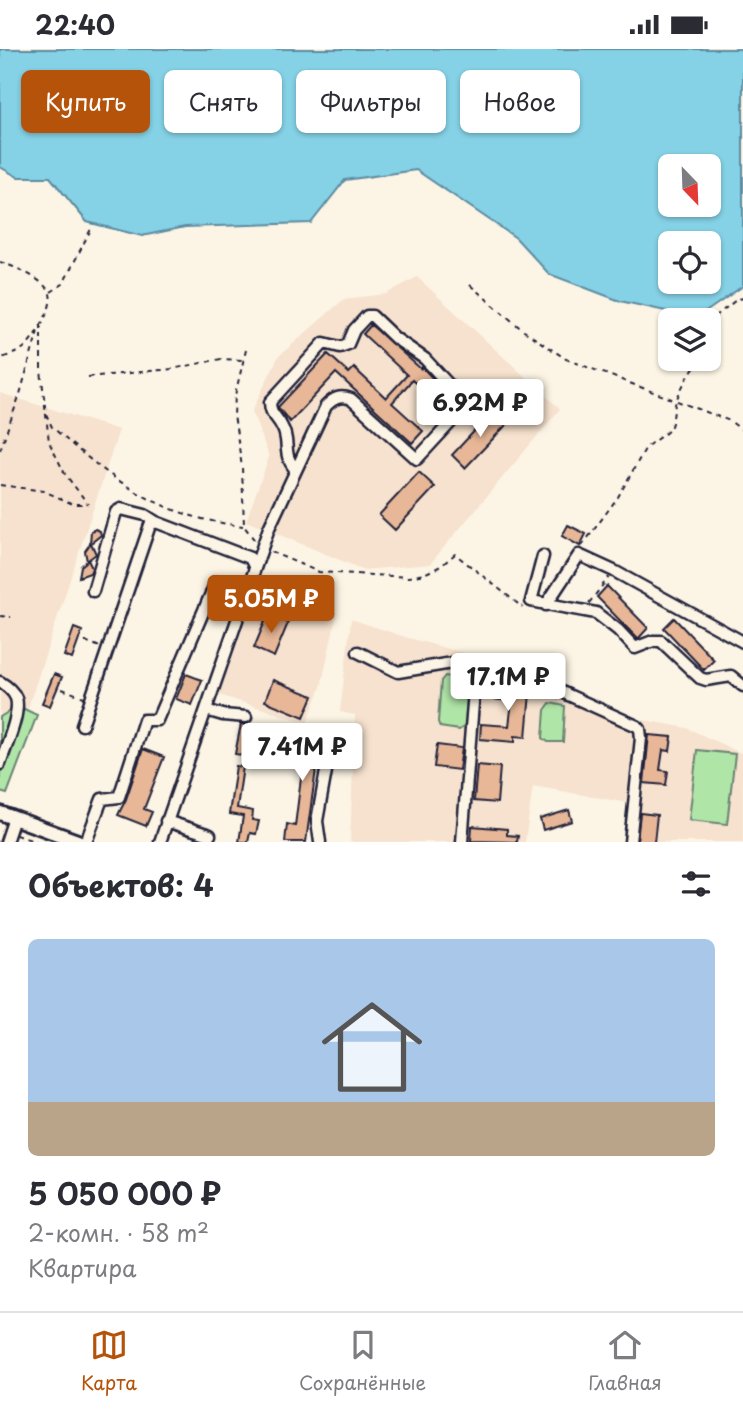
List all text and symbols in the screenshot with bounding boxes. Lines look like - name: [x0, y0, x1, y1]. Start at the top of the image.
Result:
- text: 22:40: [35, 5, 115, 44]
- chip: Купить: [21, 70, 150, 133]
- chip: Снять: [164, 70, 282, 133]
- chip: Фильтры: [296, 70, 446, 133]
- chip: Новое: [460, 70, 580, 133]
- north arrow: [658, 154, 721, 217]
- map controls: [658, 154, 721, 371]
- button: locate: [658, 231, 721, 294]
- button: layers: [658, 308, 721, 371]
- pin: 6.92M ₽: [415, 379, 545, 439]
- text: 6.92M ₽: [433, 384, 527, 419]
- pin: 5.05M ₽: [206, 575, 336, 635]
- text: 5.05M ₽: [223, 580, 319, 615]
- pin: 17.1M ₽: [443, 653, 573, 713]
- text: 17.1M ₽: [467, 658, 549, 693]
- pin: 7.41M ₽: [237, 723, 367, 783]
- text: 7.41M ₽: [257, 728, 347, 763]
- text: Объектов: 4: [28, 862, 214, 907]
- icon: filters: [677, 865, 715, 903]
- icon: home: [309, 984, 435, 1110]
- text: 5 050 000 ₽: [28, 1170, 221, 1215]
- text: 2-комн. · 58 m²: [28, 1215, 209, 1250]
- text: Квартира: [28, 1250, 136, 1285]
- tab: Карта: [81, 1326, 137, 1396]
- tab: Сохранённые: [299, 1326, 426, 1396]
- tab: Главная: [588, 1326, 662, 1396]

